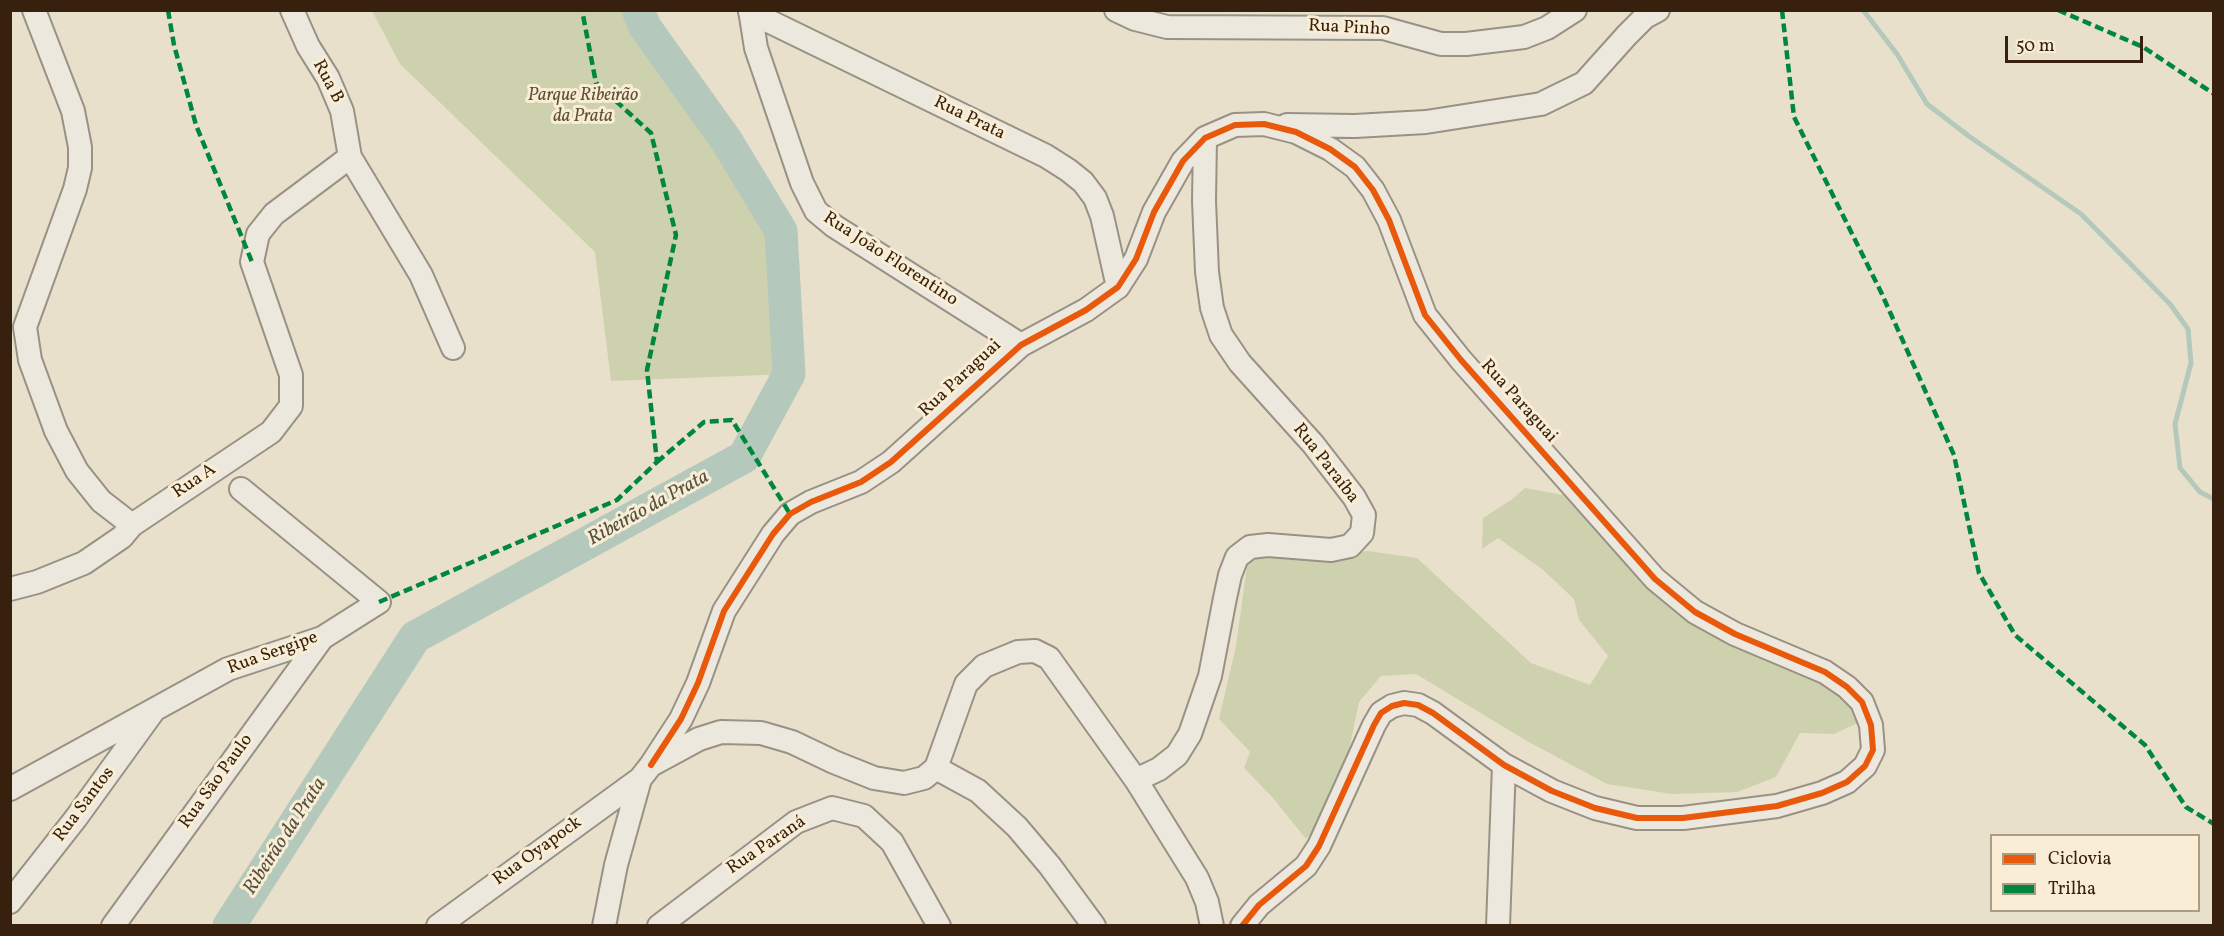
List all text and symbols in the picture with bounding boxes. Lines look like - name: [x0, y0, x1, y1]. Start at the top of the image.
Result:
- street label: Rua Pinho: [1308, 16, 1390, 42]
- scale bar: [2008, 24, 2146, 62]
- text: 50 m: [2016, 34, 2055, 59]
- street label: Rua B: [307, 57, 347, 107]
- park label: Parque Ribeirão da Prata: [528, 86, 638, 128]
- street label: Rua Prata: [930, 92, 1008, 146]
- street label: Rua João Florentino: [818, 208, 962, 312]
- street label: Rua Paraguai: [915, 335, 1007, 423]
- street label: Rua Paraguai: [1475, 356, 1561, 448]
- street label: Rua Paraíba: [1287, 420, 1363, 508]
- street label: Rua A: [169, 460, 221, 504]
- water label: Ribeirão da Prata: [584, 466, 714, 552]
- street label: Rua Sergipe: [225, 628, 321, 680]
- street label: Rua São Paulo: [175, 730, 259, 834]
- street label: Rua Santos: [50, 763, 120, 847]
- water label: Ribeirão da Prata: [239, 774, 333, 900]
- street label: Rua Paraná: [723, 812, 811, 880]
- street label: Rua Oyapock: [490, 813, 586, 891]
- legend: [1990, 834, 2200, 912]
- text: Ciclovia: [2048, 847, 2111, 872]
- text: Trilha: [2048, 877, 2096, 902]

